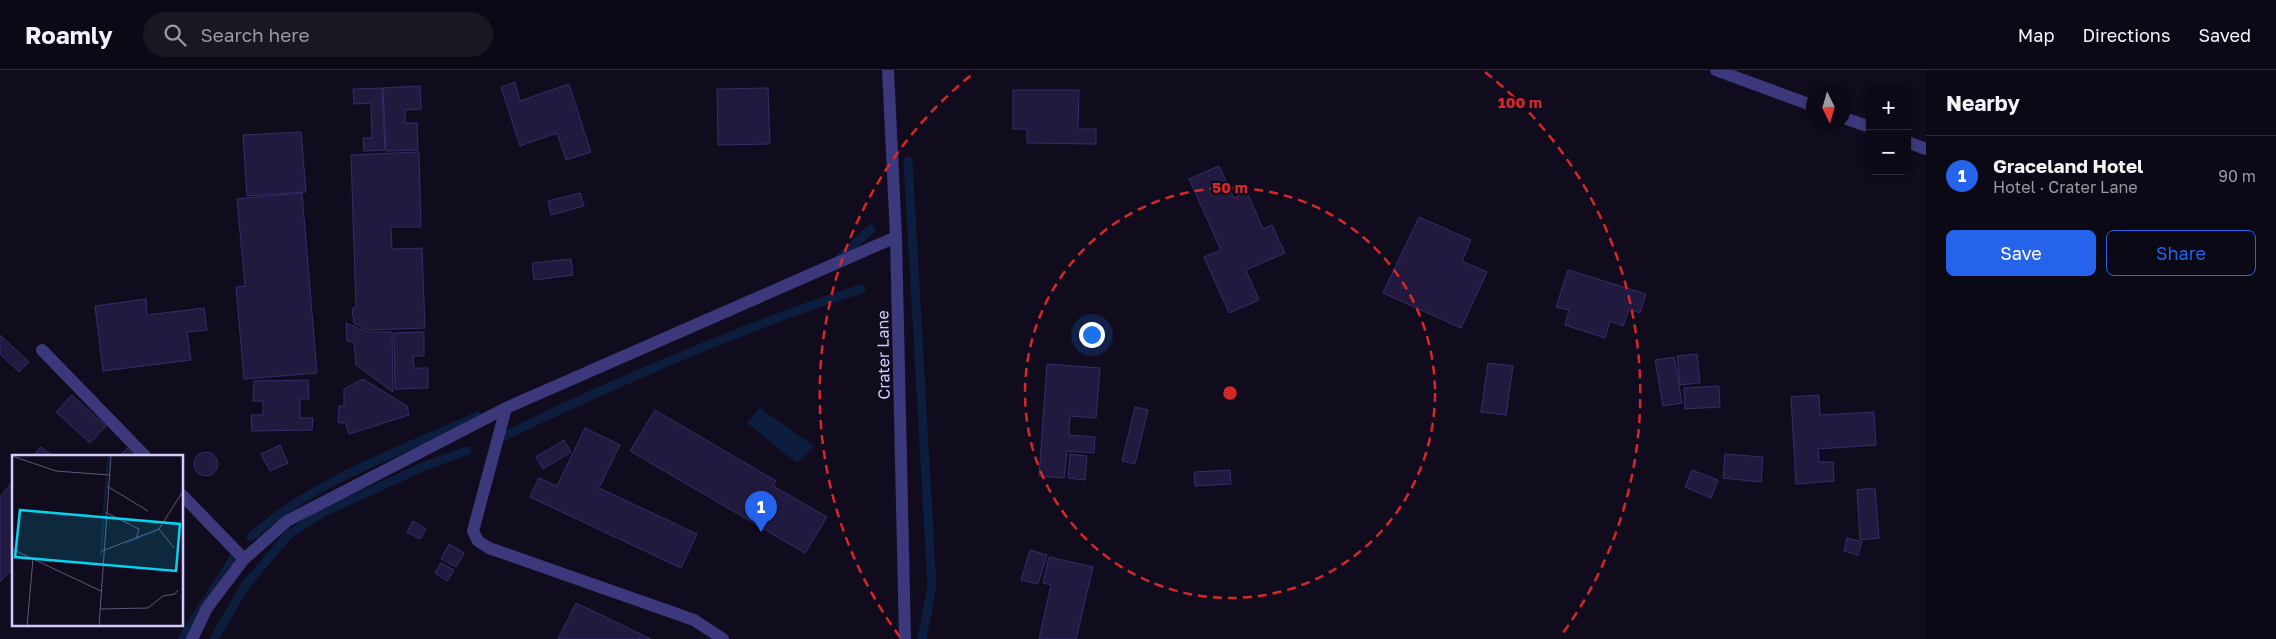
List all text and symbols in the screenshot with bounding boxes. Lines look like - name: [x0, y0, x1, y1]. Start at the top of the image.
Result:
- search box: [143, 12, 493, 57]
- text: Roamly: [25, 20, 113, 49]
- icon: search: [161, 21, 189, 49]
- text: Search here: [201, 23, 309, 46]
- text: Map: [2018, 24, 2054, 46]
- text: Directions: [2082, 24, 2170, 46]
- text: Saved: [2198, 24, 2251, 46]
- north arrow: [1806, 85, 1851, 130]
- map controls: [1866, 85, 1911, 175]
- button: +: [1866, 85, 1911, 130]
- text: Nearby: [1946, 90, 2020, 116]
- text: 100 m: [1498, 93, 1542, 111]
- button: −: [1866, 130, 1911, 175]
- text: Graceland Hotel: [1993, 154, 2143, 177]
- text: 1: [1958, 166, 1966, 186]
- text: 90 m: [2218, 166, 2256, 186]
- text: Hotel · Crater Lane: [1993, 177, 2138, 197]
- text: 50 m: [1212, 178, 1248, 196]
- button: Save: [1946, 230, 2096, 276]
- button: Share: [2106, 230, 2256, 276]
- street label: Crater Lane: [872, 310, 894, 400]
- your location: [1079, 322, 1105, 348]
- centre of rings: [1221, 384, 1239, 402]
- inset map: [12, 455, 184, 626]
- pin: 1: [745, 491, 777, 532]

